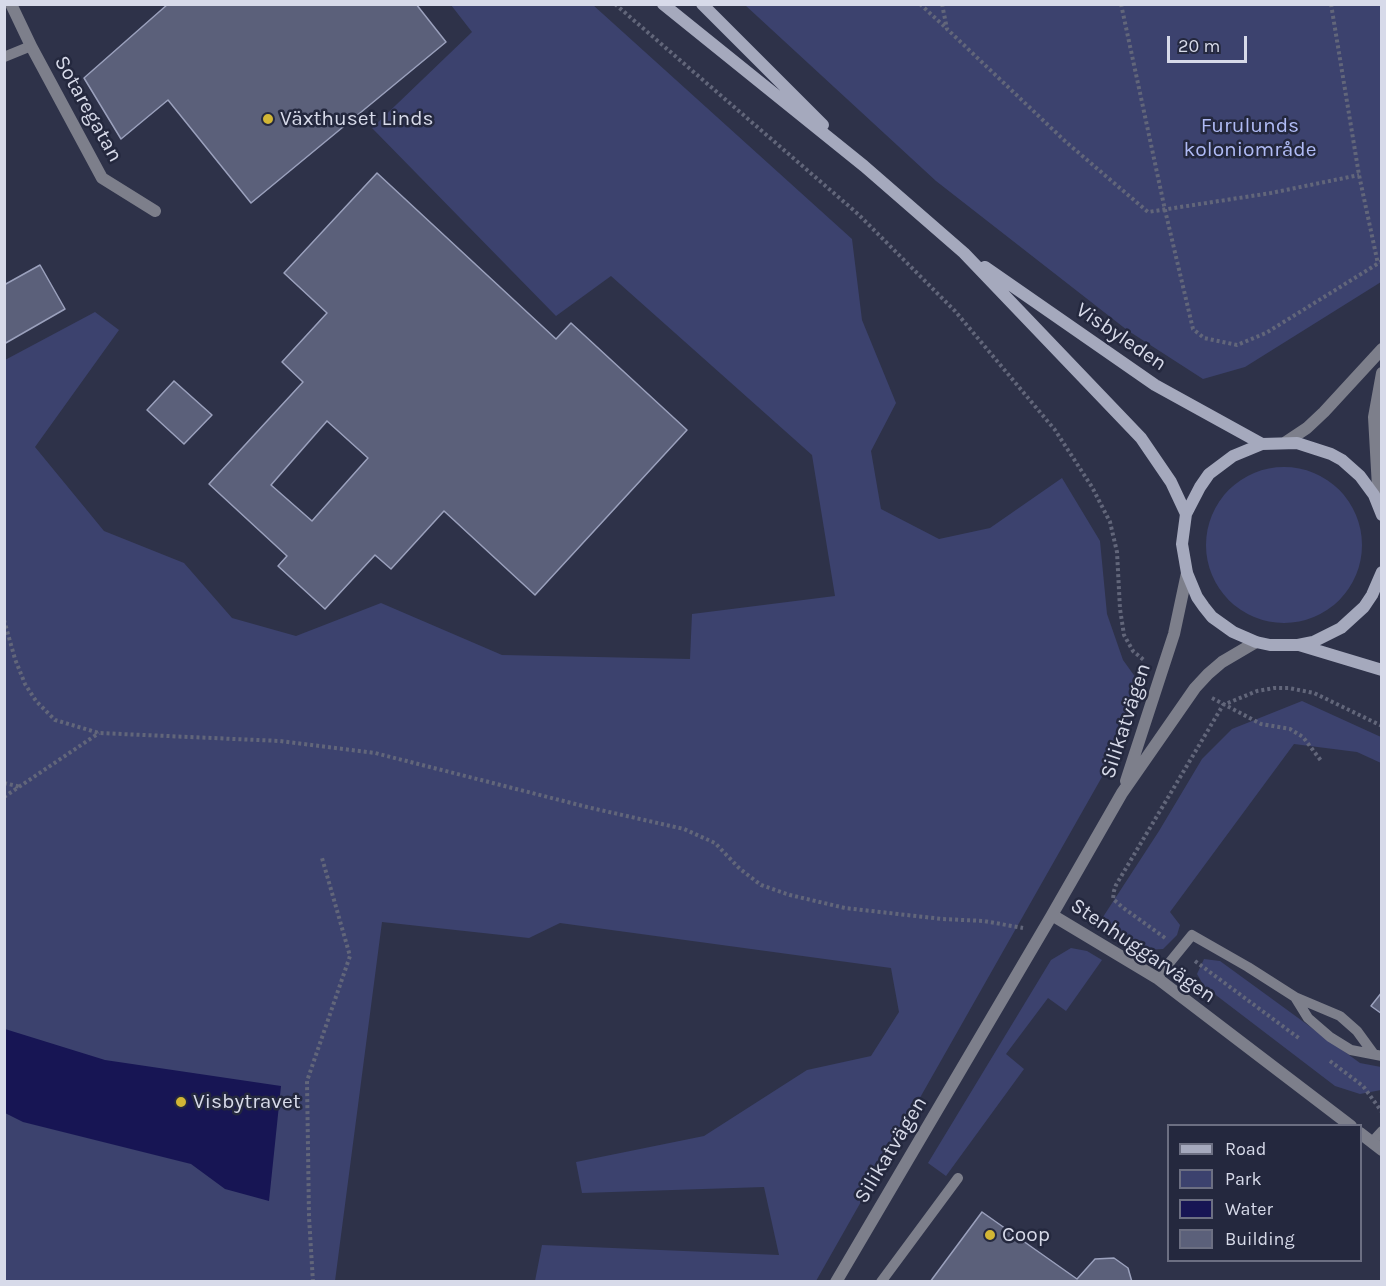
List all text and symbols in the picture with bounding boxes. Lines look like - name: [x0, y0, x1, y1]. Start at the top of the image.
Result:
- scale bar: [1170, 24, 1250, 62]
- text: 20 m: [1178, 35, 1220, 57]
- street label: Sotaregatan: [48, 51, 128, 167]
- place label: Växthuset Linds: [280, 106, 434, 132]
- marker: Växthuset Linds: [261, 112, 275, 126]
- park label: Furulunds koloniområde: [1183, 113, 1317, 163]
- street label: Visbyleden: [1071, 298, 1171, 376]
- street label: Silikatvägen: [1096, 660, 1156, 782]
- street label: Stenhuggarvägen: [1066, 893, 1220, 1009]
- place label: Visbytravet: [193, 1089, 301, 1115]
- street label: Silikatvägen: [849, 1092, 933, 1208]
- marker: Visbytravet: [174, 1095, 188, 1109]
- legend: [1167, 1124, 1362, 1262]
- text: Road: [1225, 1138, 1266, 1160]
- text: Park: [1225, 1168, 1262, 1190]
- text: Water: [1225, 1198, 1273, 1220]
- place label: Coop: [1002, 1222, 1050, 1248]
- marker: Coop: [983, 1228, 997, 1242]
- text: Building: [1225, 1228, 1295, 1250]

